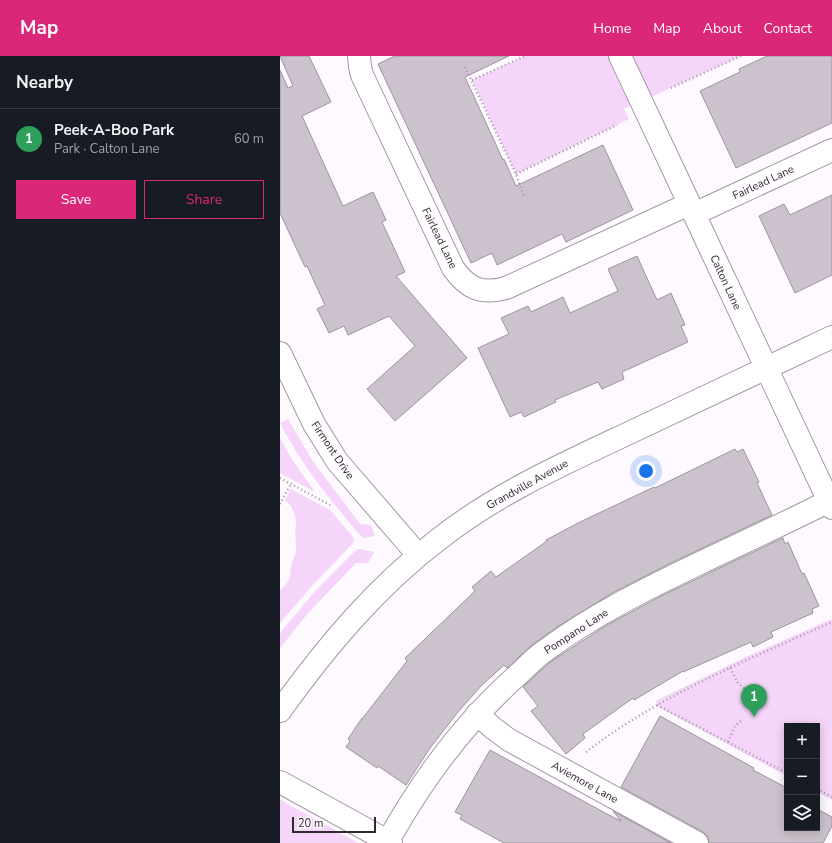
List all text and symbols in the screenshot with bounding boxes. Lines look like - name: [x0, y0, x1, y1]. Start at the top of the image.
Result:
- text: Map: [20, 15, 58, 41]
- text: Home: [593, 19, 631, 38]
- text: Map: [653, 19, 681, 38]
- text: About: [703, 19, 742, 38]
- text: Contact: [764, 19, 812, 38]
- text: Nearby: [16, 71, 73, 94]
- text: Peek-A-Boo Park: [54, 120, 174, 140]
- text: 1: [25, 130, 33, 148]
- text: 60 m: [234, 130, 264, 148]
- text: Park · Calton Lane: [54, 140, 159, 158]
- street label: Fairlead Lane: [730, 162, 796, 203]
- button: Save: [16, 180, 136, 219]
- button: Share: [144, 180, 264, 219]
- street label: Fairlead Lane: [418, 205, 461, 271]
- street label: Calton Lane: [706, 252, 745, 312]
- street label: Firmont Drive: [308, 418, 358, 482]
- street label: Grandville Avenue: [484, 456, 571, 513]
- your location: [636, 461, 656, 481]
- street label: Pompano Lane: [541, 605, 611, 658]
- pin: 1: [741, 684, 767, 717]
- map controls: [784, 723, 820, 831]
- button: +: [784, 723, 820, 759]
- street label: Aviemore Lane: [549, 758, 621, 807]
- button: −: [784, 759, 820, 795]
- button: layers: [784, 795, 820, 831]
- scale bar: [292, 815, 376, 834]
- text: 20 m: [298, 816, 323, 831]

